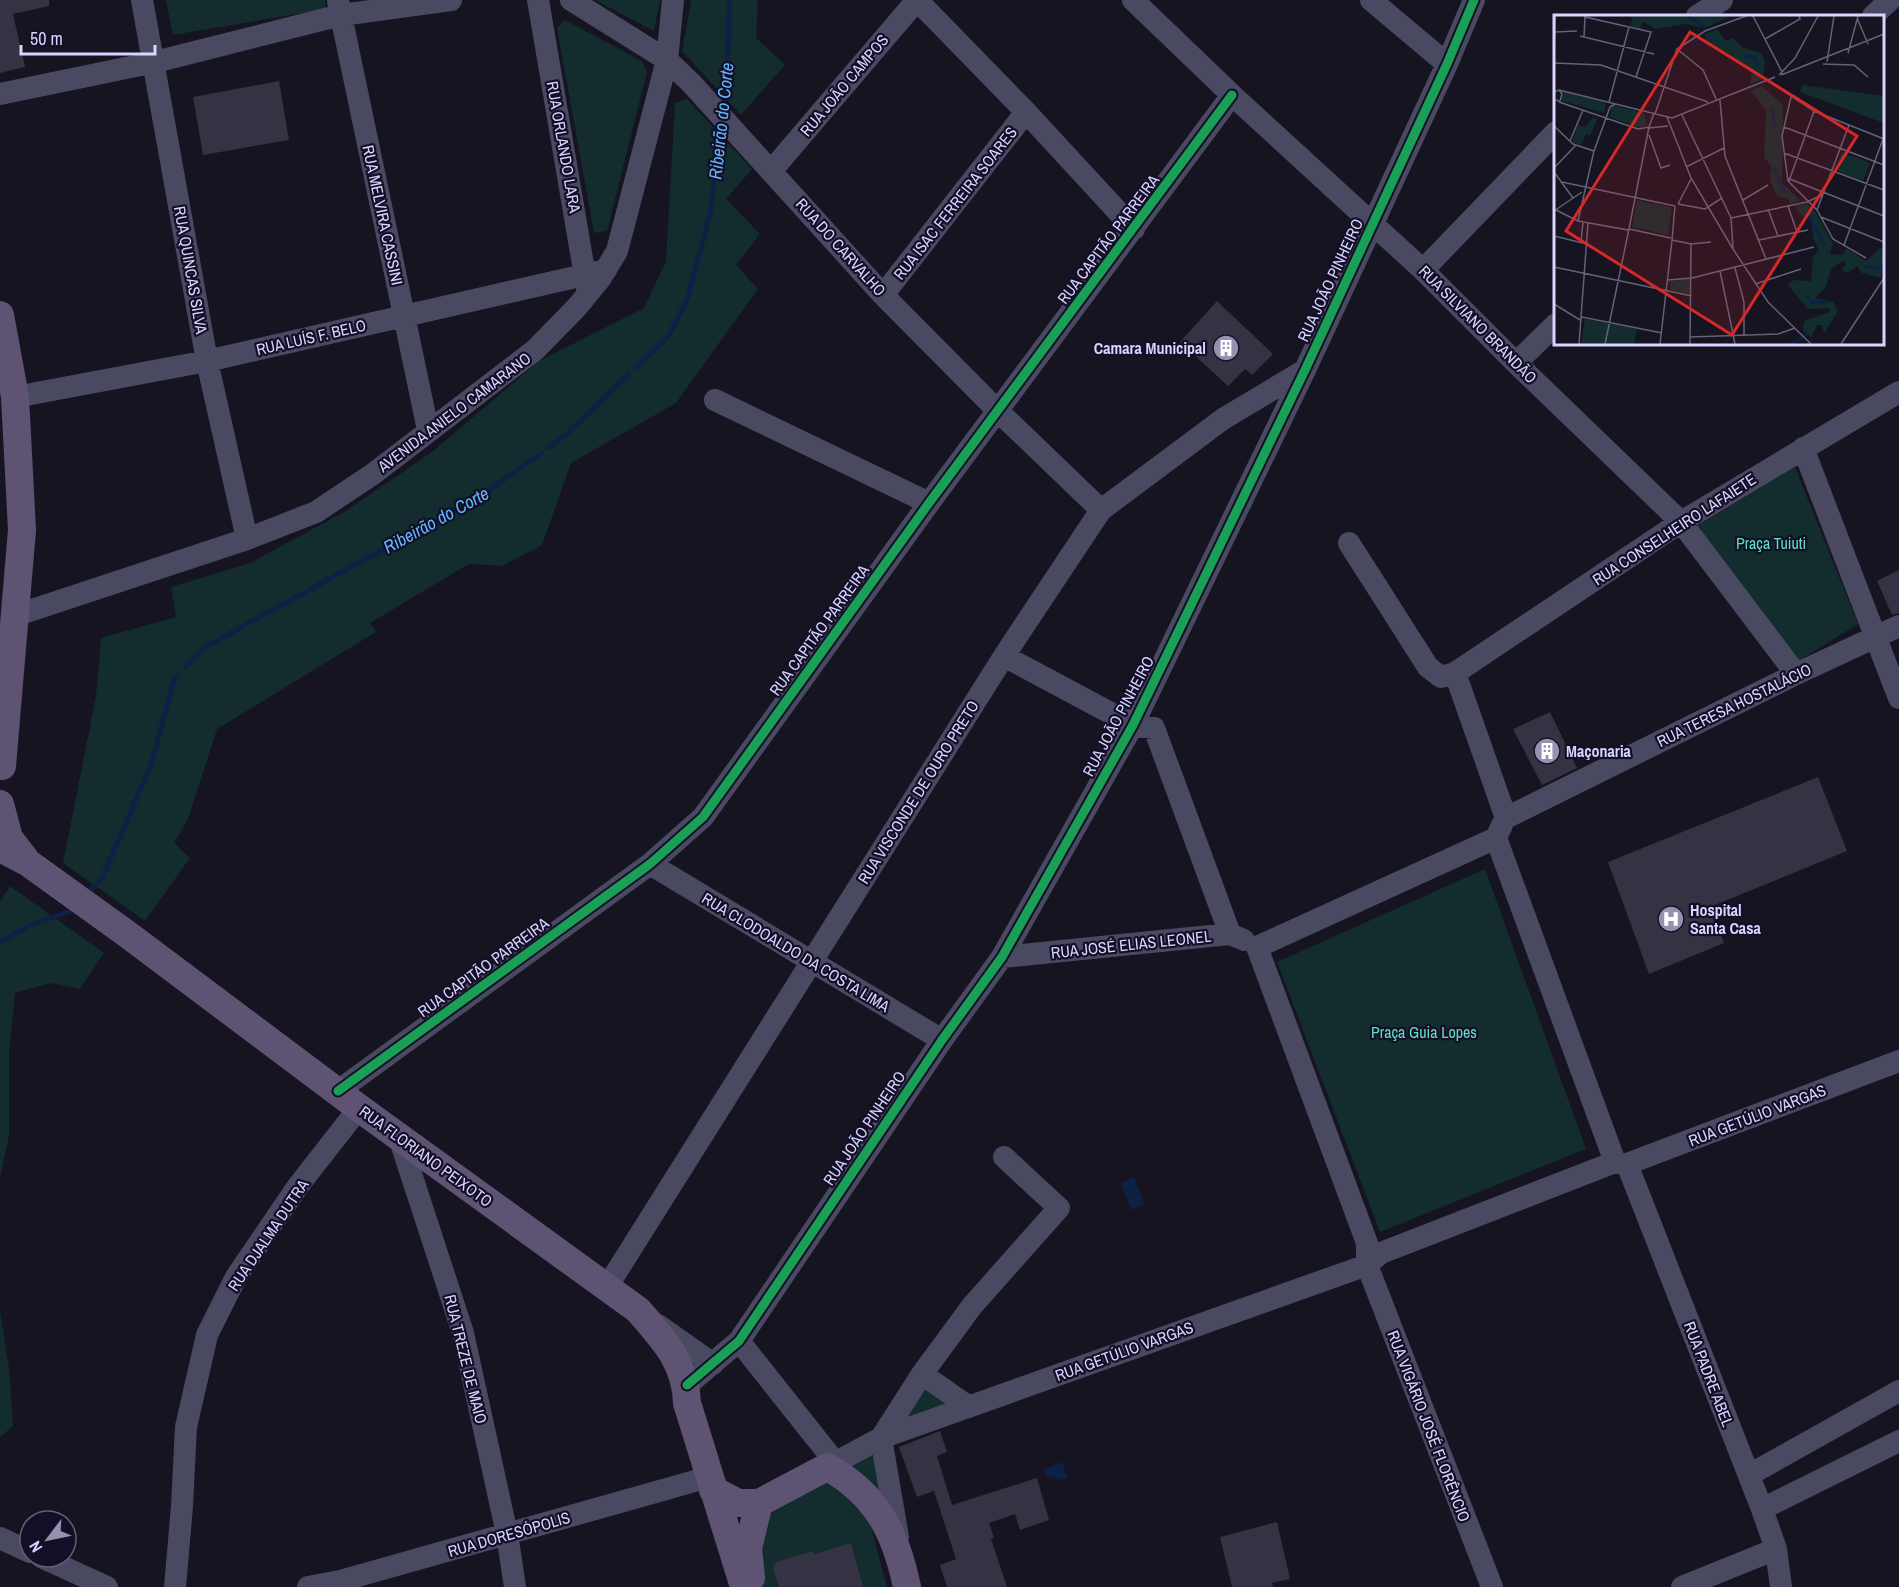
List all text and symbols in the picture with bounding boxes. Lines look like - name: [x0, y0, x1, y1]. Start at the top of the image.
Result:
- inset map: [1554, 15, 1884, 345]
- scale bar: [21, 18, 154, 56]
- text: 50 m: [30, 26, 63, 51]
- street label: RUA JOÃO CAMPOS: [795, 29, 893, 141]
- water label: Ribeirão do Corte: [702, 61, 740, 181]
- street label: RUA ORLANDO LARA: [542, 79, 586, 215]
- street label: RUA ISAC FERREIRA SOARES: [888, 122, 1022, 284]
- street label: RUA MELVIRA CASSINI: [357, 143, 409, 287]
- street label: RUA CAPITÃO PARREIRA: [1052, 169, 1164, 308]
- street label: RUA DO CARVALHO: [791, 193, 891, 301]
- street label: RUA QUINCAS SILVA: [169, 204, 213, 336]
- street label: RUA JOÃO PINHEIRO: [1292, 215, 1368, 345]
- street label: RUA SILVIANO BRANDÃO: [1414, 260, 1542, 388]
- street label: RUA LUÍS F. BELO: [254, 314, 368, 360]
- building icon: Camara Municipal: [1211, 333, 1241, 363]
- place label: Camara Municipal: [1094, 337, 1206, 359]
- street label: AVENIDA ANIELO CAMARANO: [372, 347, 535, 477]
- street label: RUA CONSELHEIRO LAFAIETE: [1588, 468, 1760, 590]
- water label: Ribeirão do Corte: [379, 481, 493, 559]
- park label: Praça Tuiuti: [1736, 532, 1806, 554]
- street label: RUA CAPITÃO PARREIRA: [764, 560, 874, 700]
- street label: RUA JOÃO PINHEIRO: [1077, 652, 1159, 780]
- street label: RUA TERESA HOSTALÁCIO: [1653, 658, 1815, 752]
- street label: RUA VISCONDE DE OURO PRETO: [852, 696, 984, 888]
- building icon: Maçonaria: [1532, 736, 1562, 766]
- place label: Maçonaria: [1566, 740, 1632, 762]
- street label: RUA CLODOALDO DA COSTA LIMA: [698, 887, 894, 1017]
- place label: Hospital Santa Casa: [1690, 899, 1761, 939]
- hospital icon: Hospital Santa Casa: [1656, 904, 1686, 934]
- street label: RUA CAPITÃO PARREIRA: [413, 912, 553, 1022]
- street label: RUA JOSÉ ELIAS LEONEL: [1050, 925, 1213, 963]
- park label: Praça Guia Lopes: [1371, 1021, 1477, 1043]
- street label: RUA JOÃO PINHEIRO: [818, 1067, 910, 1189]
- street label: RUA GETÚLIO VARGAS: [1685, 1079, 1829, 1151]
- street label: RUA FLORIANO PEIXOTO: [355, 1100, 497, 1212]
- street label: RUA DJALMA DUTRA: [222, 1175, 314, 1295]
- street label: RUA TREZE DE MAIO: [439, 1292, 493, 1426]
- street label: RUA GETÚLIO VARGAS: [1052, 1316, 1196, 1386]
- street label: RUA PADRE ABEL: [1679, 1318, 1739, 1431]
- street label: RUA VIGÁRIO JOSÉ FLORÊNCIO: [1382, 1327, 1476, 1525]
- street label: RUA DORESÓPOLIS: [445, 1506, 573, 1562]
- north arrow: [18, 1509, 78, 1569]
- text: N: [23, 1537, 47, 1557]

